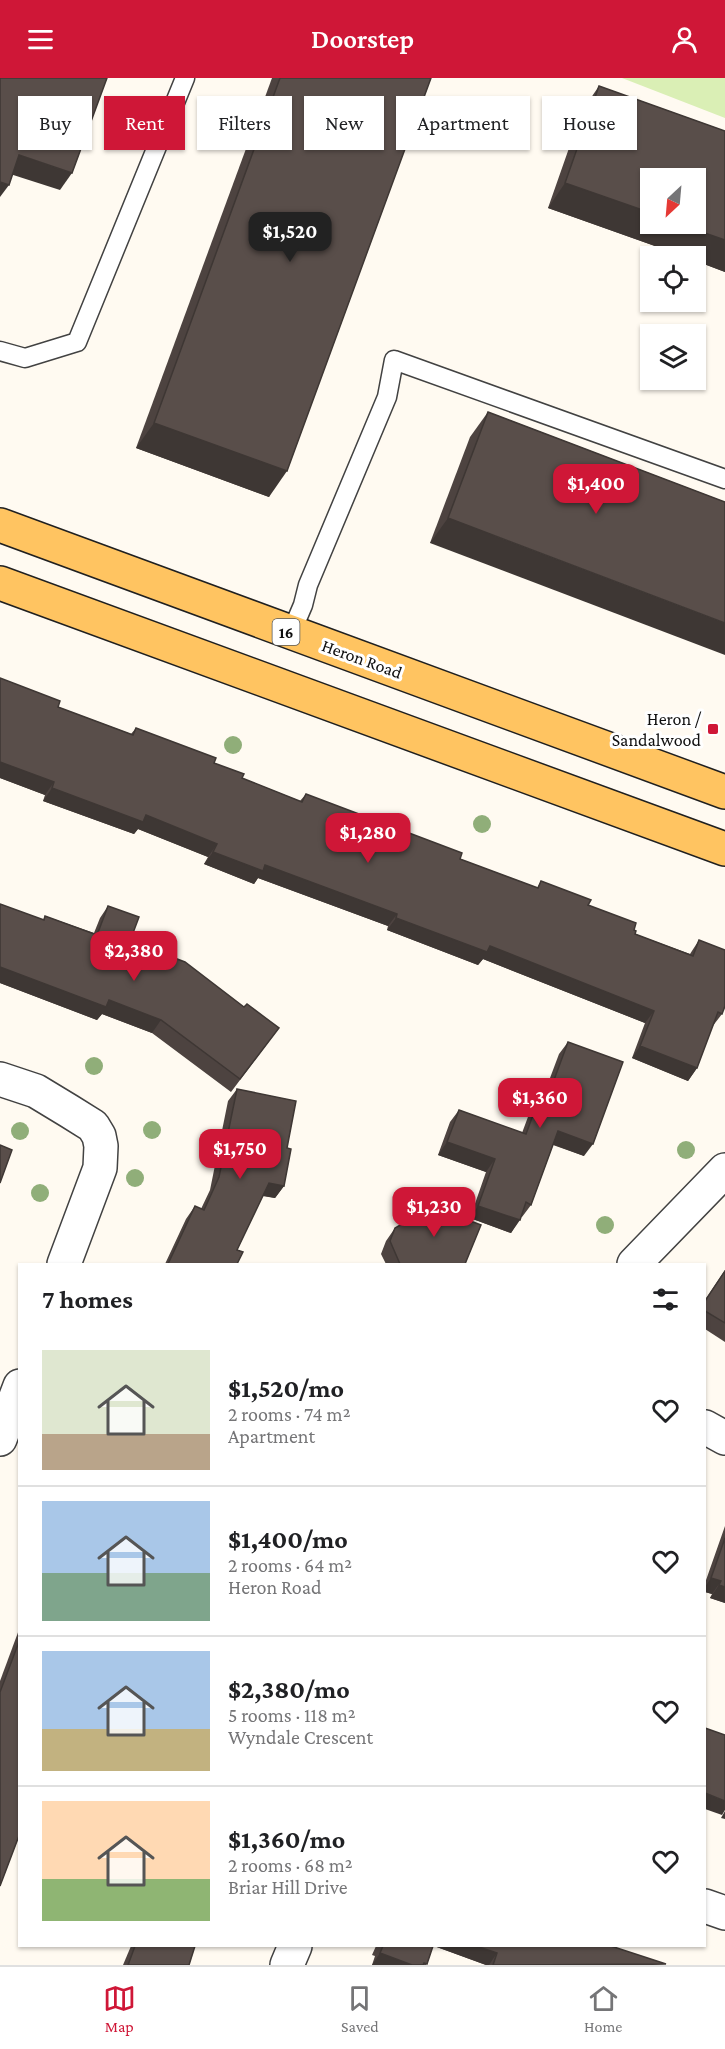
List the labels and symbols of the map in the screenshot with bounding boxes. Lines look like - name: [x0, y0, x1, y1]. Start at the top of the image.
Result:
- north arrow: [640, 168, 706, 234]
- pin: $1,520: [241, 212, 339, 263]
- pin: $1,400: [547, 464, 645, 515]
- road number: 16: [272, 619, 300, 645]
- street label: Heron Road: [319, 635, 405, 683]
- place label: Heron / Sandalwood: [612, 709, 702, 750]
- marker: Heron / Sandalwood: [706, 722, 720, 736]
- pin: $1,280: [319, 813, 417, 864]
- pin: $2,380: [85, 931, 183, 982]
- pin: $1,360: [491, 1078, 589, 1129]
- pin: $1,750: [191, 1129, 289, 1180]
- pin: $1,230: [385, 1187, 483, 1238]

